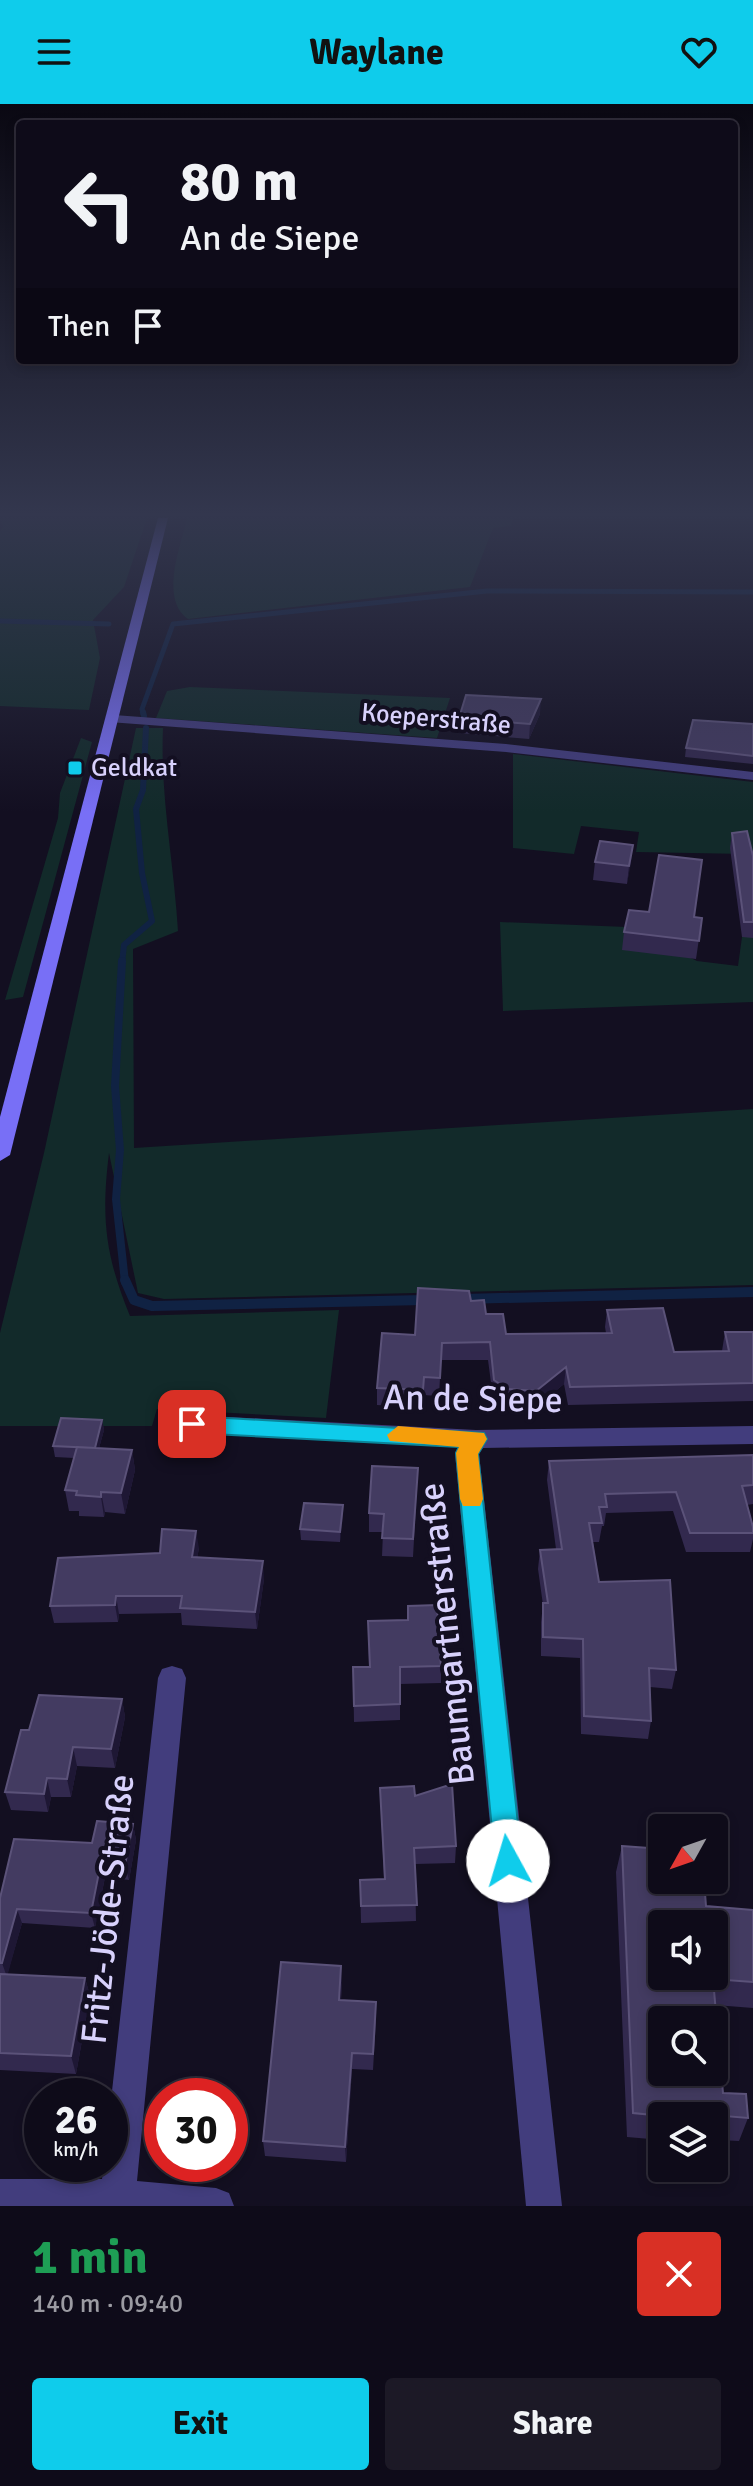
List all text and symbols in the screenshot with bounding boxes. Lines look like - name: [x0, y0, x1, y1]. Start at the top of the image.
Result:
- icon: menu: [32, 30, 76, 74]
- text: Waylane: [309, 30, 444, 75]
- icon: heart: [677, 30, 721, 74]
- text: 80 m: [180, 147, 298, 216]
- icon: left: [48, 152, 152, 256]
- text: An de Siepe: [180, 216, 359, 261]
- icon: arrive: [126, 304, 170, 348]
- text: Then: [48, 308, 110, 345]
- street label: Koeperstraße: [360, 697, 512, 741]
- place label: Geldkat: [91, 752, 177, 784]
- marker: Geldkat: [66, 759, 84, 777]
- street label: An de Siepe: [383, 1375, 563, 1423]
- pin: [158, 1390, 226, 1458]
- icon: arrive: [170, 1402, 214, 1446]
- street label: Baumgartnerstraße: [409, 1481, 485, 1787]
- street label: Fritz-Jöde-Straße: [71, 1772, 145, 2046]
- north arrow: [648, 1814, 728, 1894]
- map controls: [648, 1814, 728, 2182]
- position arrow: [466, 1819, 550, 1903]
- button: sound: [648, 1910, 728, 1990]
- button: search: [648, 2006, 728, 2086]
- speed limit sign: 30: [144, 2078, 248, 2182]
- text: 26: [54, 2095, 98, 2145]
- button: layers: [648, 2102, 728, 2182]
- text: km/h: [53, 2137, 99, 2162]
- text: 1 min: [32, 2228, 148, 2287]
- button: close: [637, 2232, 721, 2316]
- text: 140 m · 09:40: [32, 2288, 183, 2320]
- button: Exit: [32, 2378, 369, 2470]
- button: Share: [385, 2378, 721, 2470]

